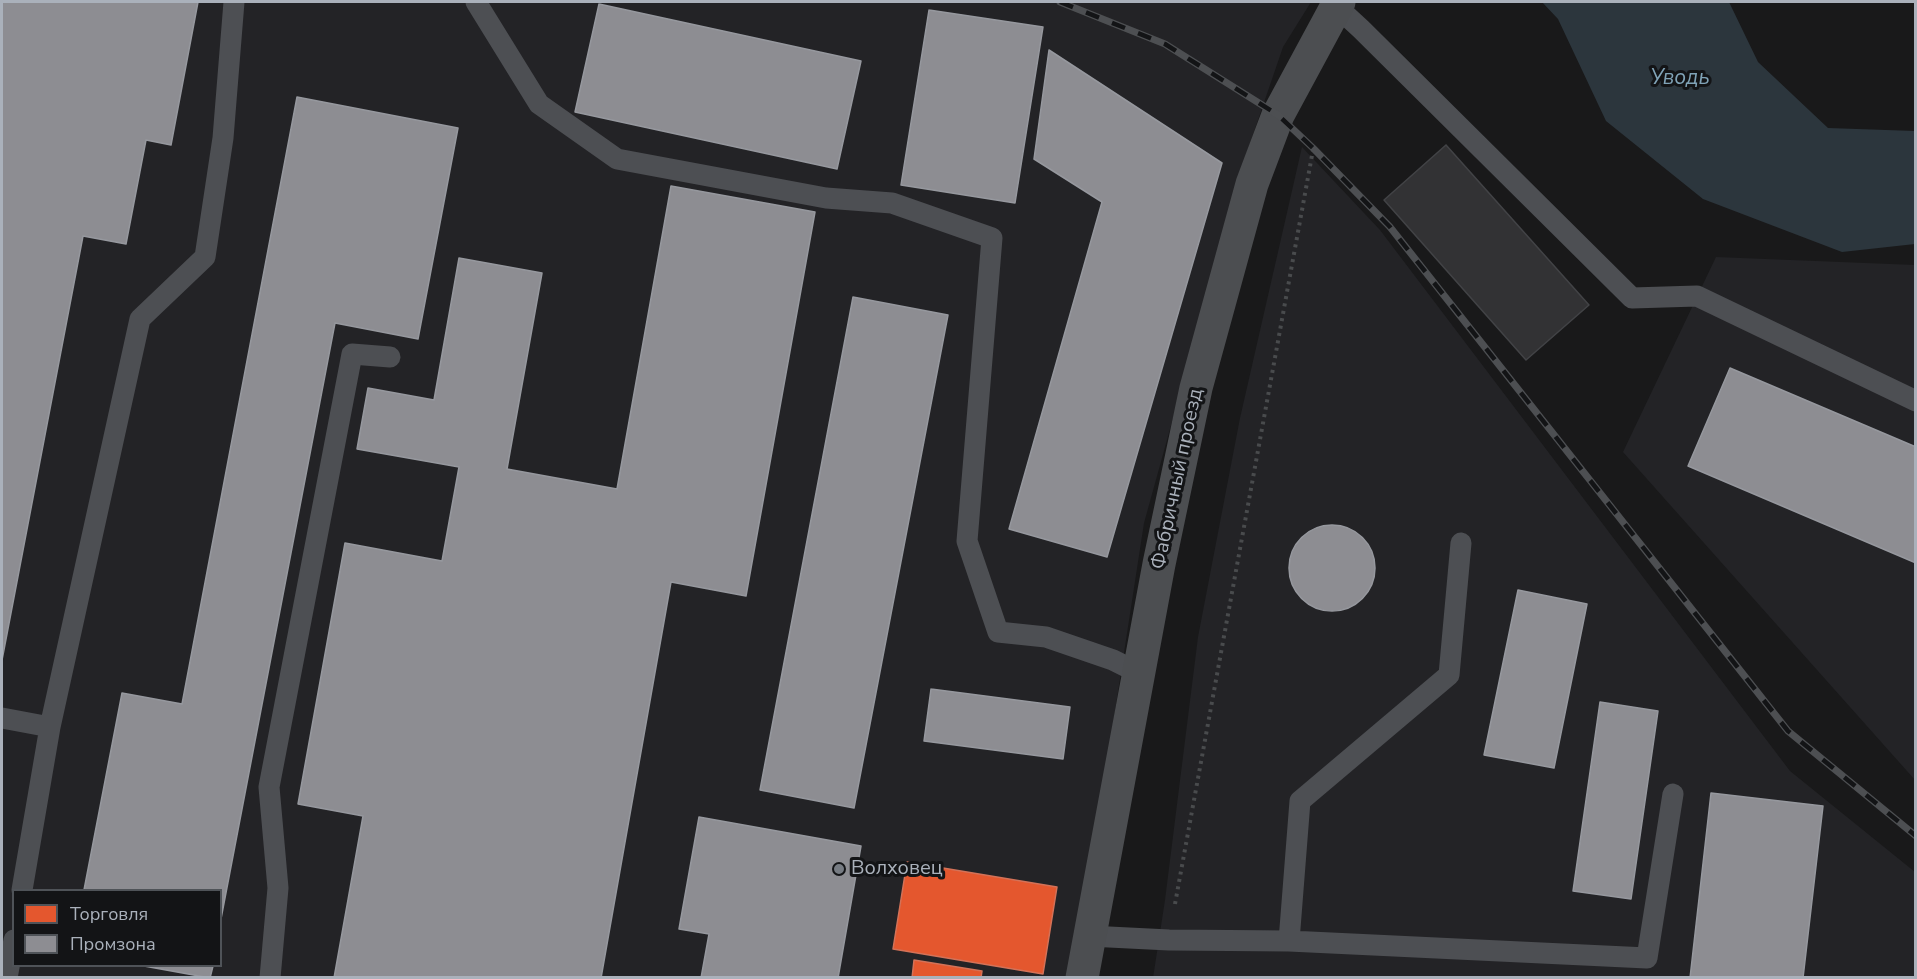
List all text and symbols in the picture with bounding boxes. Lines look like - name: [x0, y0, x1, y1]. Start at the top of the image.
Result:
- water label: Уводь: [1650, 66, 1710, 92]
- street label: Фабричный проезд: [1147, 386, 1209, 572]
- place label: Волховец: [851, 857, 943, 881]
- marker: Волховец: [832, 862, 846, 876]
- legend: [12, 889, 222, 967]
- text: Торговля: [70, 902, 148, 926]
- text: Промзона: [70, 932, 156, 956]

